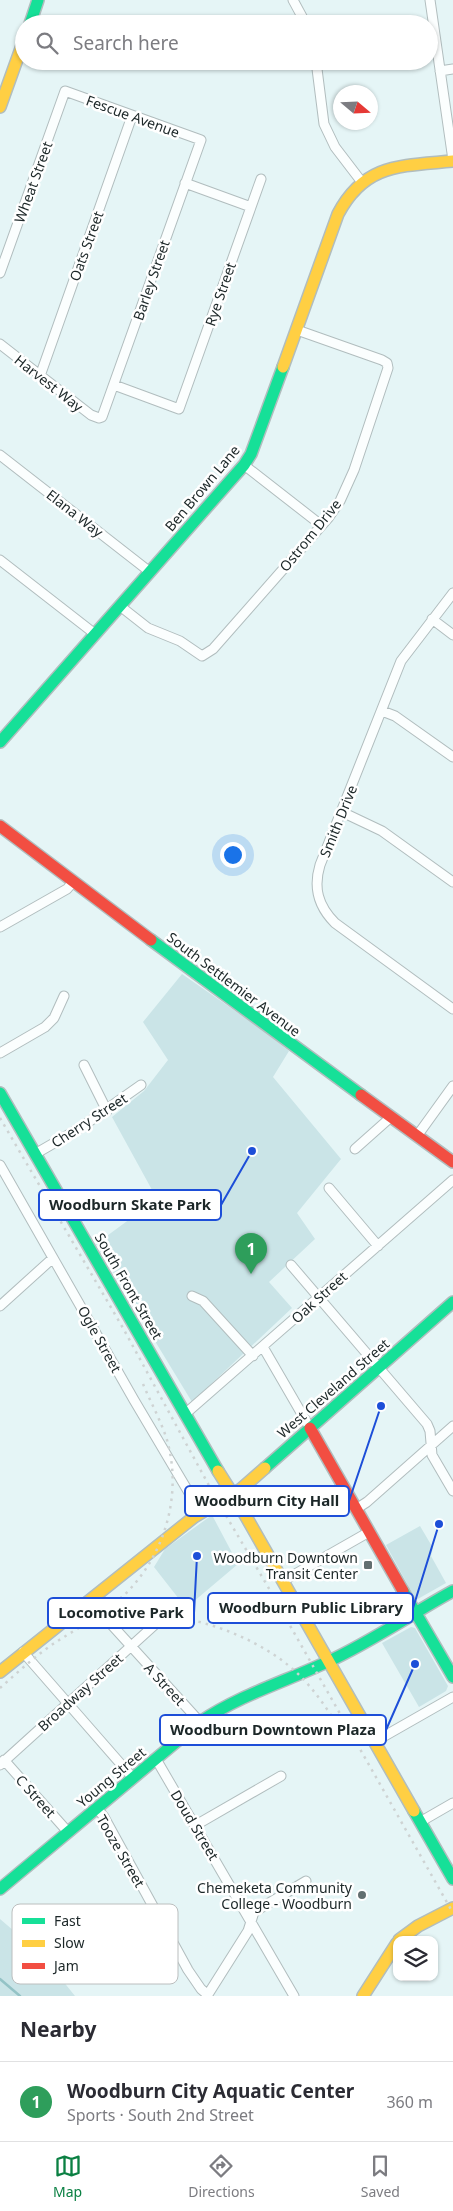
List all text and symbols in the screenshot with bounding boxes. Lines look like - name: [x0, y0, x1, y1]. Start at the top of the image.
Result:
- search box: [15, 15, 438, 70]
- icon: search: [33, 29, 61, 57]
- text: Search here: [73, 30, 179, 56]
- north arrow: [333, 85, 378, 130]
- street label: Fescue Avenue: [84, 90, 182, 142]
- street label: Wheat Street: [9, 139, 57, 225]
- street label: Oats Street: [65, 208, 107, 284]
- street label: Barley Street: [128, 237, 174, 323]
- street label: Rye Street: [200, 259, 240, 329]
- street label: Harvest Way: [11, 350, 88, 416]
- street label: Ben Brown Lane: [160, 441, 244, 535]
- street label: Elana Way: [43, 485, 108, 542]
- street label: Ostrom Drive: [275, 495, 345, 575]
- street label: Smith Drive: [315, 782, 361, 860]
- your location: [220, 842, 246, 868]
- street label: South Settlemier Avenue: [163, 928, 305, 1041]
- street label: Cherry Street: [47, 1088, 131, 1152]
- callout: Woodburn Skate Park: [39, 1190, 221, 1220]
- text: Woodburn Skate Park: [49, 1194, 212, 1214]
- street label: South Front Street: [91, 1229, 167, 1343]
- pin: 1: [235, 1233, 267, 1274]
- street label: Oak Street: [287, 1267, 351, 1327]
- street label: Ogle Street: [74, 1302, 126, 1376]
- street label: West Cleveland Street: [273, 1334, 393, 1442]
- callout: Woodburn City Hall: [185, 1486, 349, 1516]
- text: Woodburn City Hall: [195, 1490, 339, 1510]
- place label: Woodburn Downtown Transit Center: [213, 1548, 358, 1583]
- marker: Woodburn Downtown Transit Center: [362, 1559, 374, 1571]
- callout: Woodburn Public Library: [208, 1593, 413, 1623]
- text: Woodburn Public Library: [219, 1597, 404, 1617]
- callout: Locomotive Park: [48, 1598, 194, 1628]
- text: Locomotive Park: [58, 1602, 184, 1622]
- street label: Broadway Street: [33, 1649, 127, 1735]
- street label: A Street: [140, 1659, 190, 1709]
- callout: Woodburn Downtown Plaza: [160, 1715, 386, 1745]
- text: Woodburn Downtown Plaza: [170, 1719, 376, 1739]
- street label: Young Street: [73, 1743, 149, 1811]
- street label: C Street: [12, 1770, 60, 1822]
- street label: Doud Street: [167, 1786, 223, 1864]
- street label: Tooze Street: [93, 1811, 149, 1891]
- place label: Chemeketa Community College - Woodburn: [197, 1878, 353, 1913]
- marker: Chemeketa Community College - Woodburn: [356, 1889, 368, 1901]
- legend: [12, 1904, 178, 1984]
- text: Fast: [54, 1911, 81, 1930]
- text: Slow: [54, 1933, 85, 1952]
- map controls: [393, 1936, 438, 1981]
- button: layers: [393, 1936, 438, 1981]
- text: Jam: [52, 1956, 79, 1975]
- text: Nearby: [20, 2015, 96, 2043]
- text: Woodburn City Aquatic Center: [67, 2078, 354, 2104]
- text: 1: [31, 2091, 41, 2113]
- text: 360 m: [386, 2091, 433, 2113]
- text: Sports · South 2nd Street: [67, 2104, 254, 2126]
- tab: Map: [53, 2152, 82, 2201]
- tab: Directions: [188, 2152, 255, 2201]
- tab: Saved: [361, 2152, 400, 2201]

